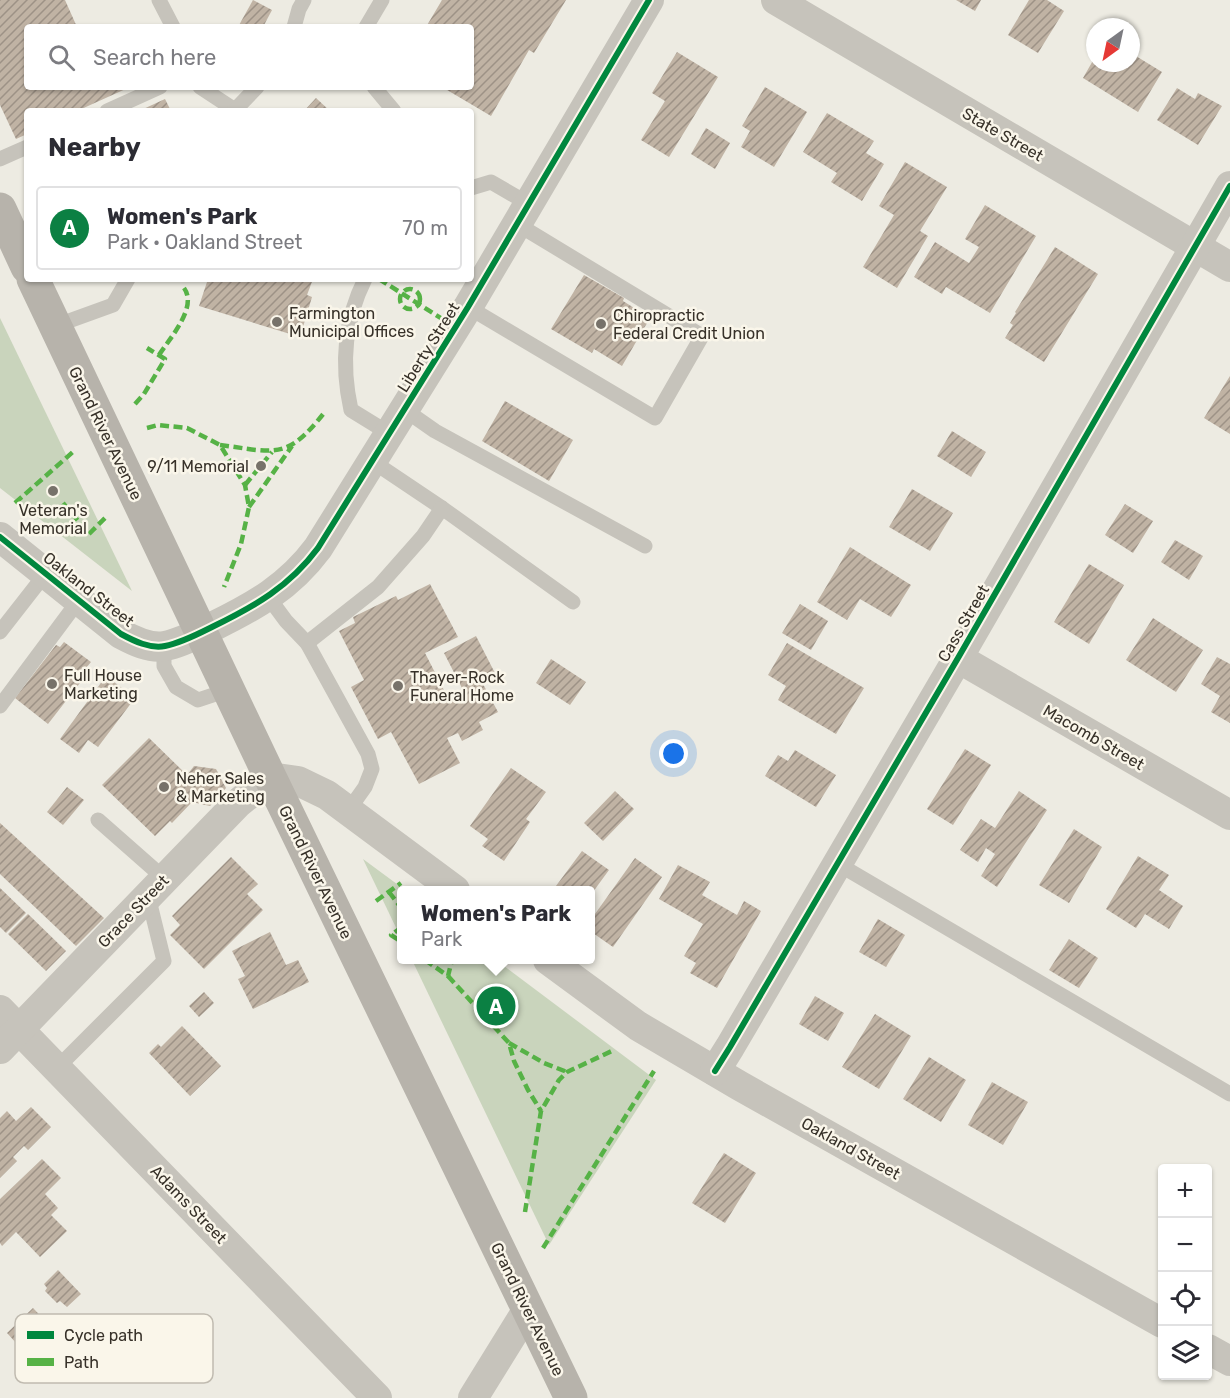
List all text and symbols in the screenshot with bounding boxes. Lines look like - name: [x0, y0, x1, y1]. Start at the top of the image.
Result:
- north arrow: [1086, 18, 1140, 72]
- search box: [24, 24, 474, 90]
- icon: search: [45, 41, 78, 74]
- text: Search here: [93, 44, 216, 71]
- street label: State Street: [959, 104, 1047, 165]
- text: Nearby: [48, 132, 141, 163]
- text: Women's Park: [107, 203, 257, 230]
- text: A: [62, 216, 77, 240]
- text: 70 m: [402, 216, 448, 240]
- text: Park · Oakland Street: [107, 230, 302, 254]
- street label: Liberty Street: [393, 299, 464, 396]
- place label: Farmington Municipal Offices: [289, 304, 414, 341]
- place label: Chiropractic Federal Credit Union: [613, 306, 765, 343]
- marker: Farmington Municipal Offices: [270, 315, 284, 329]
- marker: Chiropractic Federal Credit Union: [594, 317, 608, 331]
- street label: Grand River Avenue: [65, 363, 146, 503]
- place label: 9/11 Memorial: [147, 457, 249, 476]
- marker: 9/11 Memorial: [254, 459, 268, 473]
- marker: Veteran's Memorial: [46, 484, 60, 498]
- place label: Veteran's Memorial: [18, 501, 88, 538]
- street label: Oakland Street: [39, 548, 138, 631]
- street label: Cass Street: [934, 581, 993, 665]
- place label: Full House Marketing: [64, 666, 142, 703]
- place label: Thayer-Rock Funeral Home: [410, 668, 514, 705]
- marker: Full House Marketing: [45, 677, 59, 691]
- marker: Thayer-Rock Funeral Home: [391, 679, 405, 693]
- street label: Macomb Street: [1040, 701, 1148, 774]
- your location: [659, 739, 688, 768]
- place label: Neher Sales & Marketing: [176, 769, 265, 806]
- marker: Neher Sales & Marketing: [157, 780, 171, 794]
- street label: Grand River Avenue: [275, 802, 356, 942]
- street label: Grace Street: [94, 871, 173, 952]
- popup: [397, 886, 595, 964]
- text: Women's Park: [421, 900, 571, 927]
- text: Park: [421, 927, 462, 951]
- pin: A: [476, 984, 516, 1028]
- street label: Oakland Street: [798, 1113, 903, 1183]
- street label: Adams Street: [147, 1161, 231, 1247]
- map controls: [1158, 1164, 1212, 1380]
- button: +: [1158, 1164, 1212, 1218]
- button: −: [1158, 1218, 1212, 1272]
- street label: Grand River Avenue: [487, 1239, 568, 1379]
- button: locate: [1158, 1272, 1212, 1326]
- legend: [15, 1314, 213, 1383]
- text: Cycle path: [64, 1326, 143, 1345]
- button: layers: [1158, 1326, 1212, 1380]
- text: Path: [64, 1353, 99, 1372]

